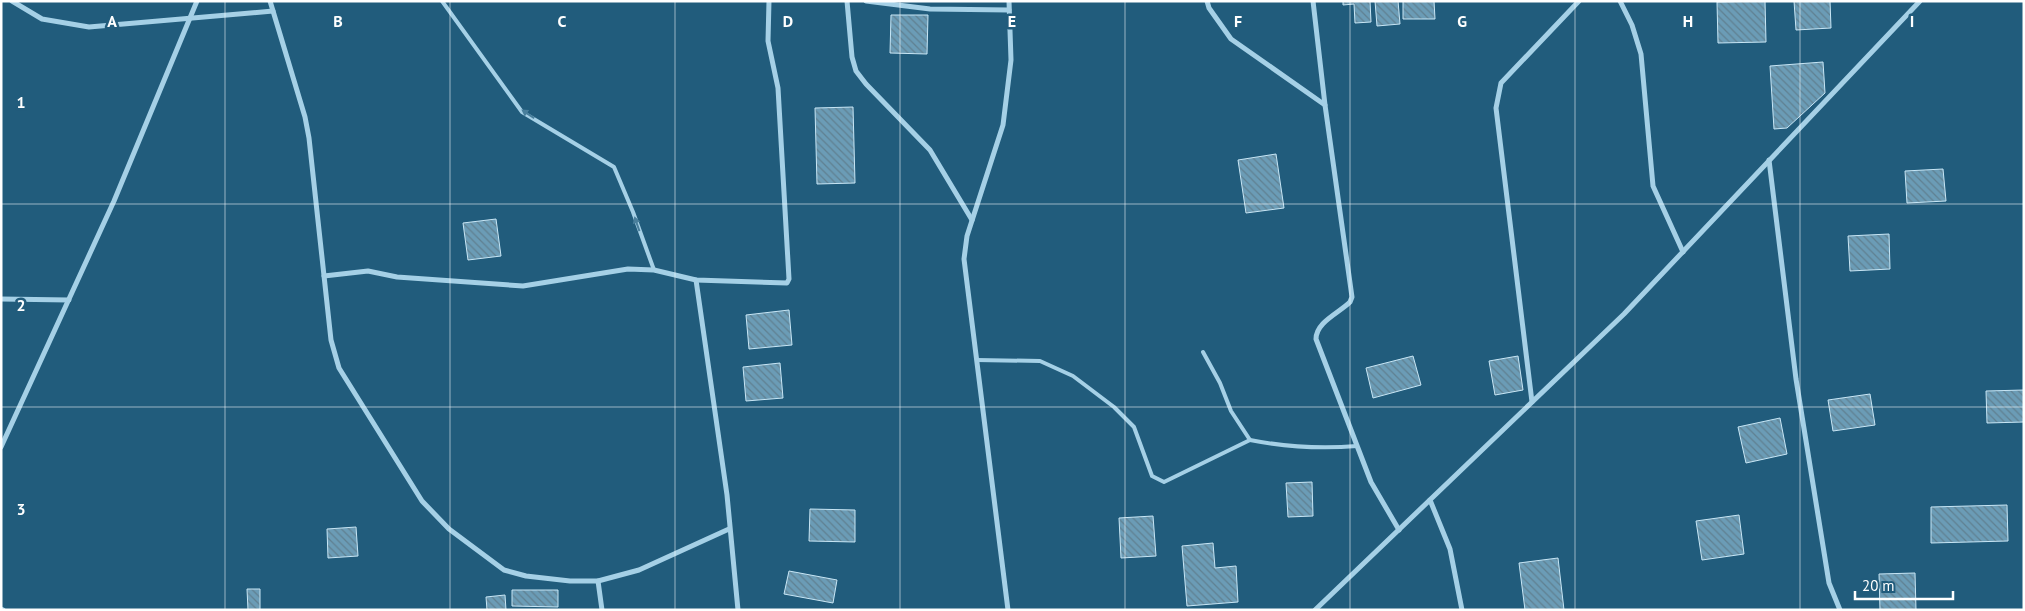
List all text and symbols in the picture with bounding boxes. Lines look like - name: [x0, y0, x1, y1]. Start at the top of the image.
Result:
- text: A: [107, 11, 117, 31]
- text: B: [333, 11, 343, 31]
- text: C: [558, 11, 567, 31]
- text: D: [783, 11, 793, 31]
- text: E: [1008, 11, 1016, 31]
- text: F: [1234, 11, 1242, 31]
- text: G: [1457, 11, 1467, 31]
- text: H: [1683, 11, 1693, 31]
- text: I: [1910, 11, 1914, 31]
- text: 1: [16, 92, 26, 112]
- one-way arrow: [521, 110, 534, 119]
- one-way arrow: [633, 216, 641, 231]
- text: 2: [16, 295, 26, 315]
- text: 3: [16, 499, 26, 519]
- scale bar: [1855, 568, 1952, 600]
- text: 20 m: [1862, 576, 1895, 595]

